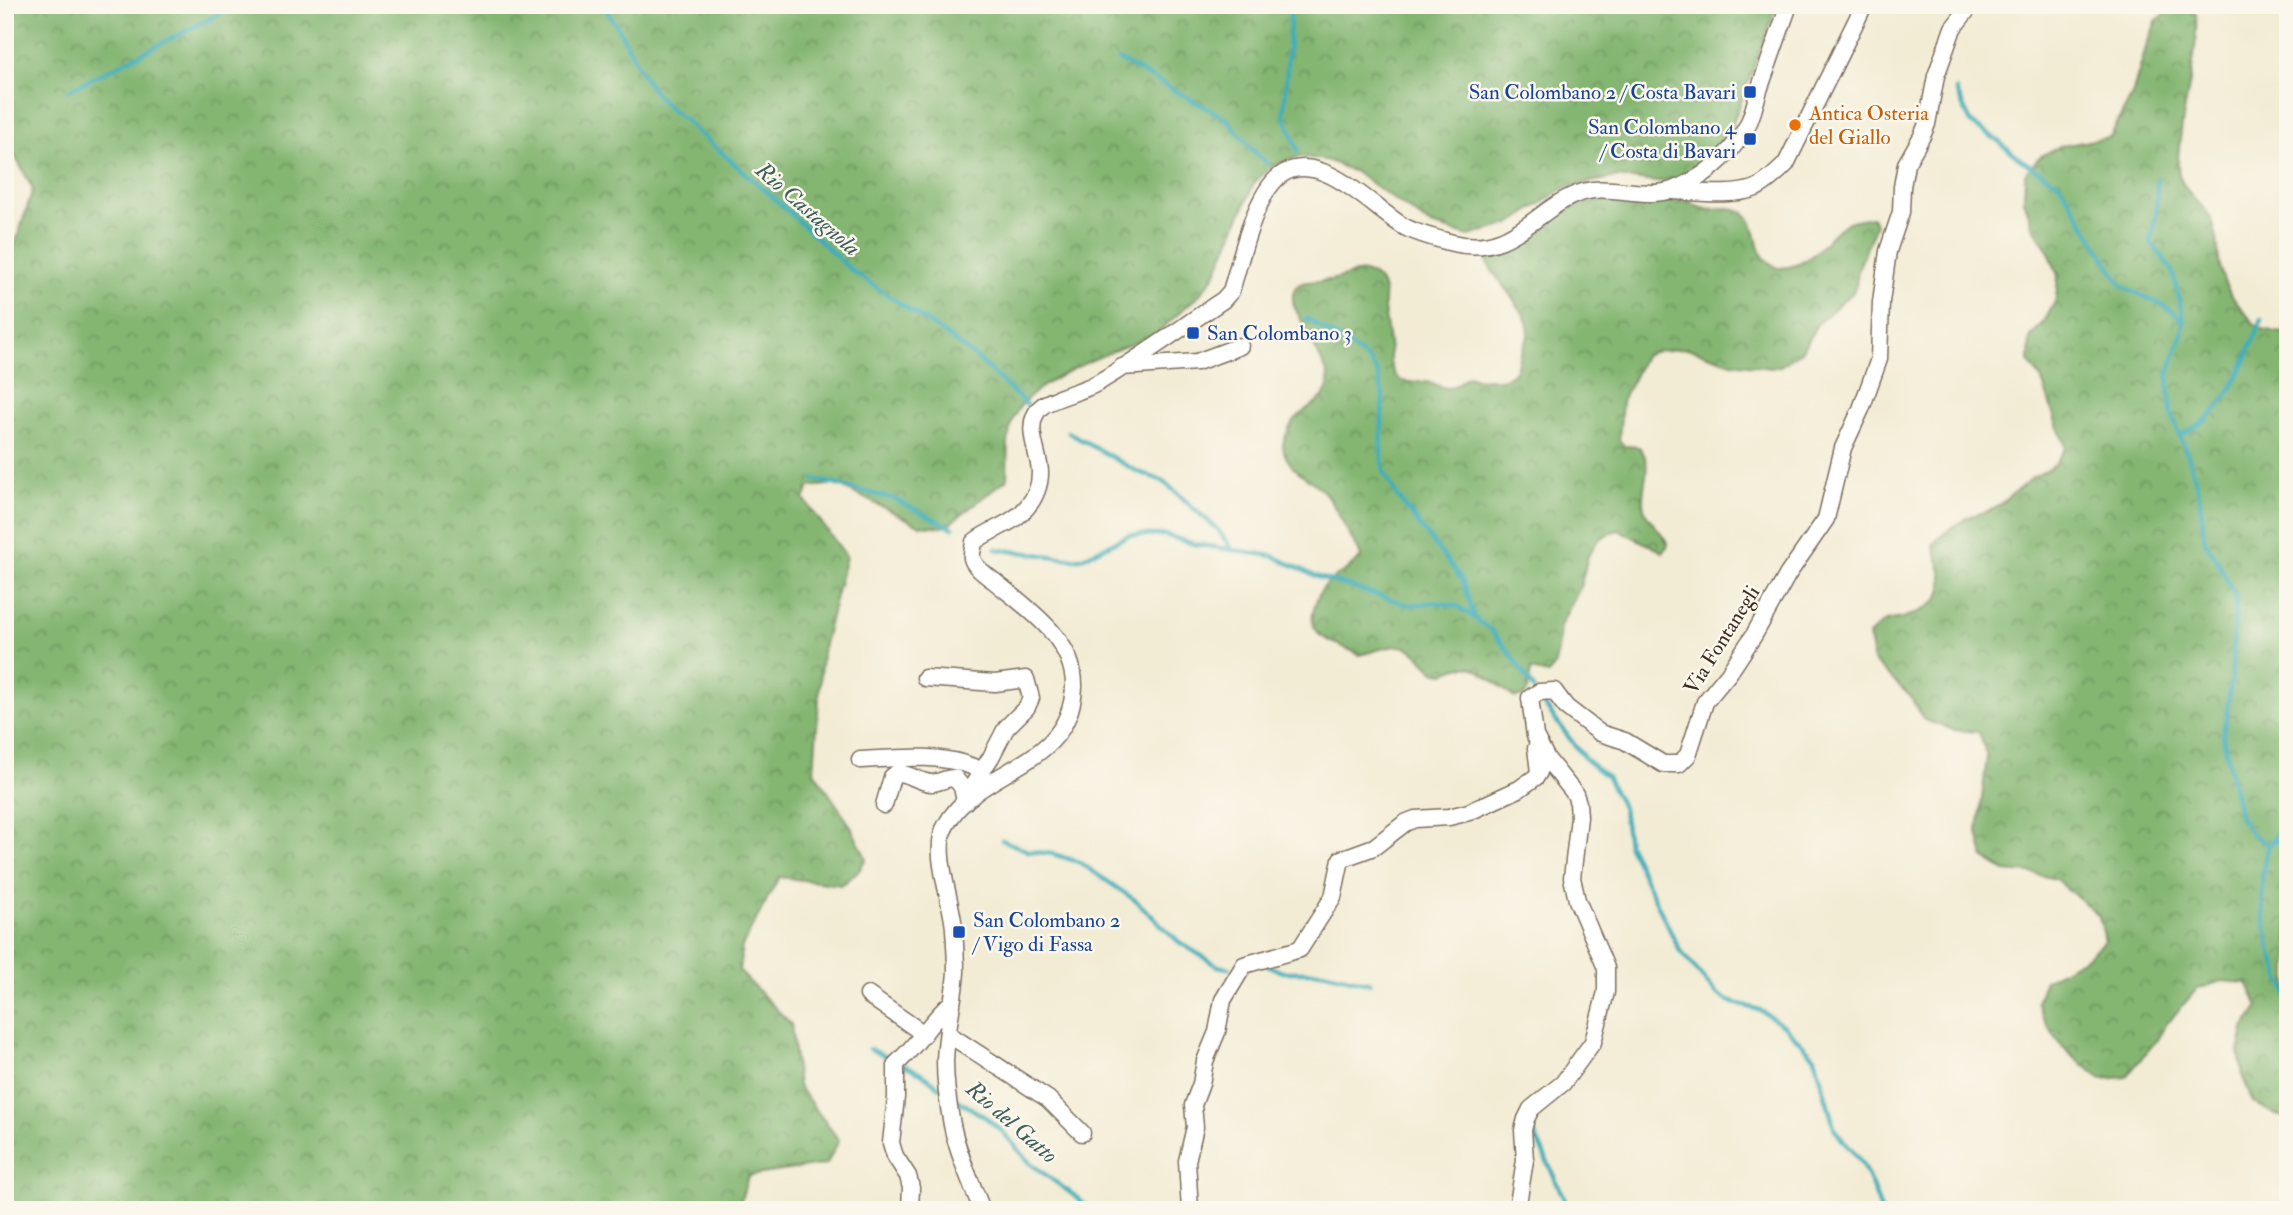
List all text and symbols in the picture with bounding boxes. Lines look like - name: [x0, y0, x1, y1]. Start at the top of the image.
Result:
- place label: San Colombano 2 / Costa Bavari: [1469, 79, 1736, 106]
- marker: San Colombano 2 / Costa Bavari: [1742, 84, 1758, 100]
- place label: Antica Osteria del Giallo: [1808, 100, 1929, 151]
- place label: San Colombano 4 / Costa di Bavari: [1588, 114, 1738, 165]
- marker: Antica Osteria del Giallo: [1787, 117, 1803, 133]
- marker: San Colombano 4 / Costa di Bavari: [1742, 131, 1758, 147]
- water label: Rio Castagnola: [749, 155, 866, 263]
- place label: San Colombano 3: [1207, 320, 1352, 347]
- marker: San Colombano 3: [1185, 325, 1201, 341]
- street label: Via Fontanegli: [1678, 580, 1766, 699]
- place label: San Colombano 2 / Vigo di Fassa: [971, 907, 1120, 958]
- marker: San Colombano 2 / Vigo di Fassa: [951, 924, 967, 940]
- water label: Rio del Gatto: [960, 1074, 1064, 1170]

